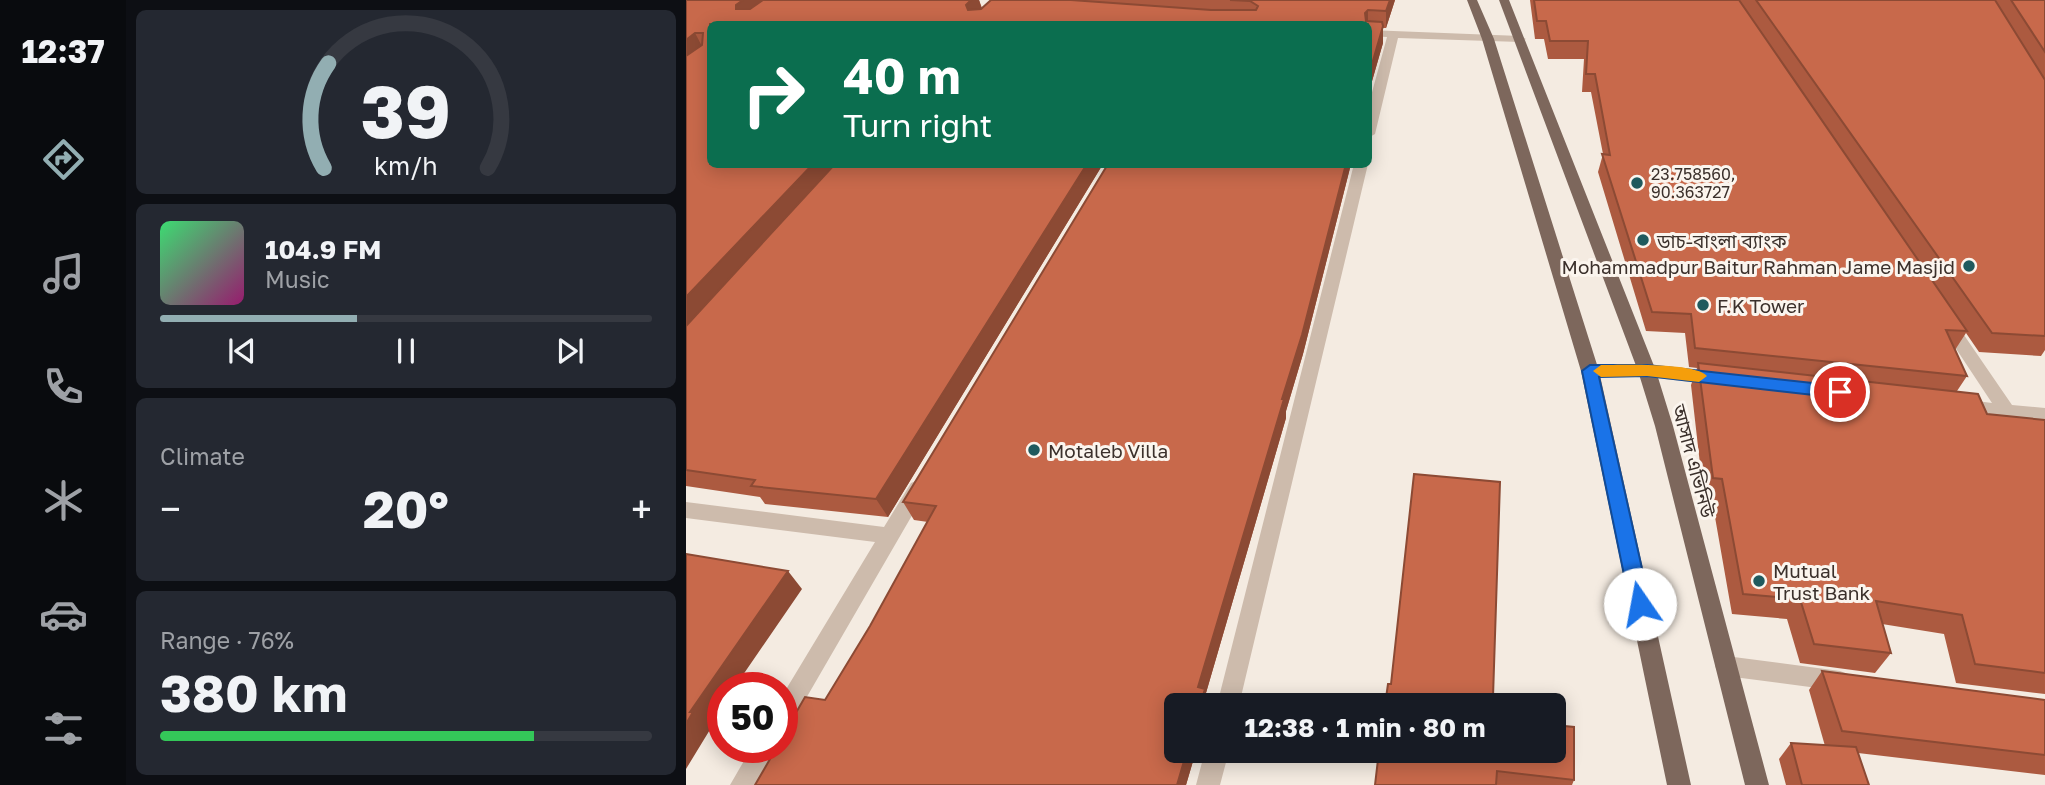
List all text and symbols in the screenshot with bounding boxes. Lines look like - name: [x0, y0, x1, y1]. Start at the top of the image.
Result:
- text: 12:37: [21, 32, 105, 70]
- text: 40 m: [843, 46, 961, 105]
- icon: right: [728, 49, 819, 140]
- text: 39: [361, 67, 451, 154]
- text: Turn right: [843, 106, 992, 144]
- icon: directions: [39, 135, 88, 184]
- text: km/h: [374, 150, 438, 181]
- place label: 23.758560, 90.363727: [1651, 164, 1736, 202]
- marker: 23.758560, 90.363727: [1629, 175, 1645, 191]
- place label: ডাচ-বাংলা ব্যাংক: [1656, 229, 1787, 252]
- marker: ডাচ-বাংলা ব্যাংক: [1635, 232, 1651, 248]
- text: 104.9 FM: [265, 234, 381, 265]
- icon: music: [39, 249, 88, 298]
- place label: Mohammadpur Baitur Rahman Jame Masjid: [1562, 255, 1955, 278]
- marker: Mohammadpur Baitur Rahman Jame Masjid: [1961, 258, 1977, 274]
- text: Music: [265, 265, 330, 293]
- place label: F.K Tower: [1717, 294, 1805, 317]
- marker: F.K Tower: [1695, 297, 1711, 313]
- icon: previous: [223, 332, 261, 370]
- icon: pause: [387, 332, 425, 370]
- icon: next: [551, 332, 589, 370]
- icon: phone: [39, 362, 88, 411]
- pin: [1810, 362, 1870, 422]
- icon: arrive: [1821, 373, 1859, 411]
- street label: আসাদ এভিনিউ: [1668, 401, 1720, 521]
- place label: Motaleb Villa: [1048, 439, 1168, 462]
- text: Climate: [160, 442, 245, 470]
- marker: Motaleb Villa: [1026, 442, 1042, 458]
- icon: climate: [39, 476, 88, 525]
- text: 20°: [363, 477, 449, 539]
- text: −: [160, 486, 181, 531]
- text: +: [631, 486, 652, 531]
- place label: Mutual Trust Bank: [1773, 559, 1871, 604]
- position arrow: [1603, 567, 1677, 641]
- marker: Mutual Trust Bank: [1751, 573, 1767, 589]
- icon: car: [39, 590, 88, 639]
- text: Range · 76%: [160, 626, 294, 654]
- text: 380 km: [160, 661, 347, 723]
- speed limit sign: 50: [707, 672, 798, 763]
- icon: filters: [39, 704, 88, 753]
- text: 12:38 · 1 min · 80 m: [1245, 712, 1486, 743]

